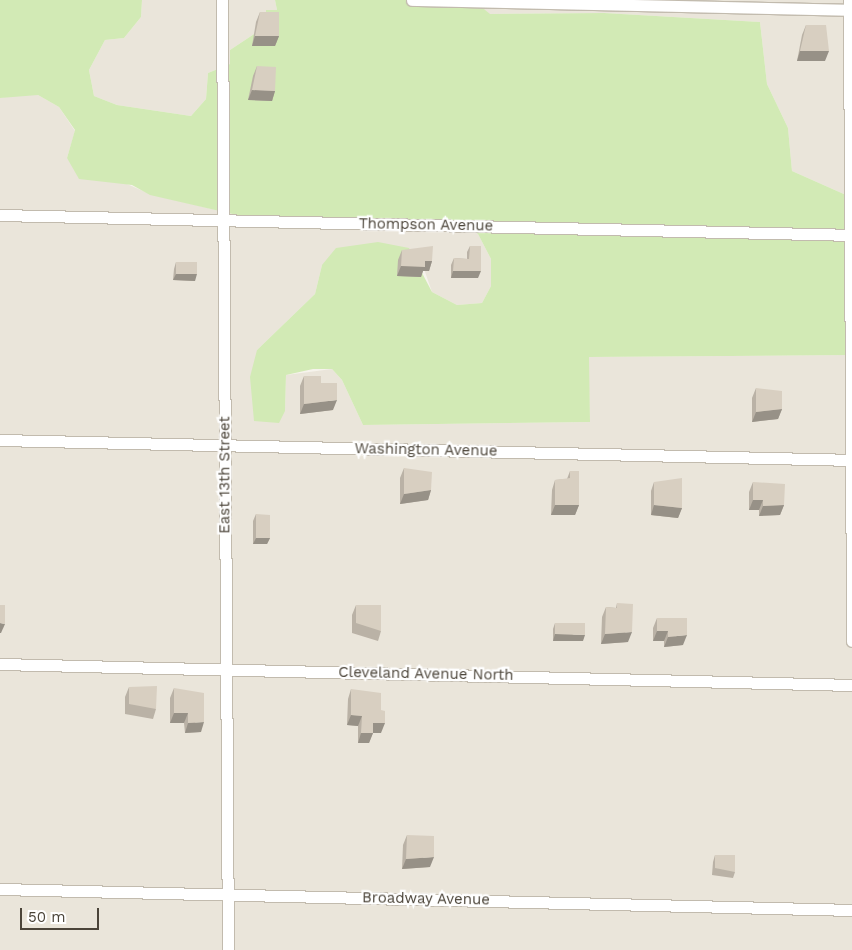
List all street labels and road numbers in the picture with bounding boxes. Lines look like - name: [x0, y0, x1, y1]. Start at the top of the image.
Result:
- street label: Thompson Avenue: [358, 215, 494, 235]
- street label: East 13th Street: [216, 416, 234, 534]
- street label: Washington Avenue: [354, 440, 498, 460]
- street label: Cleveland Avenue North: [338, 663, 514, 685]
- street label: Broadway Avenue: [361, 889, 491, 909]

